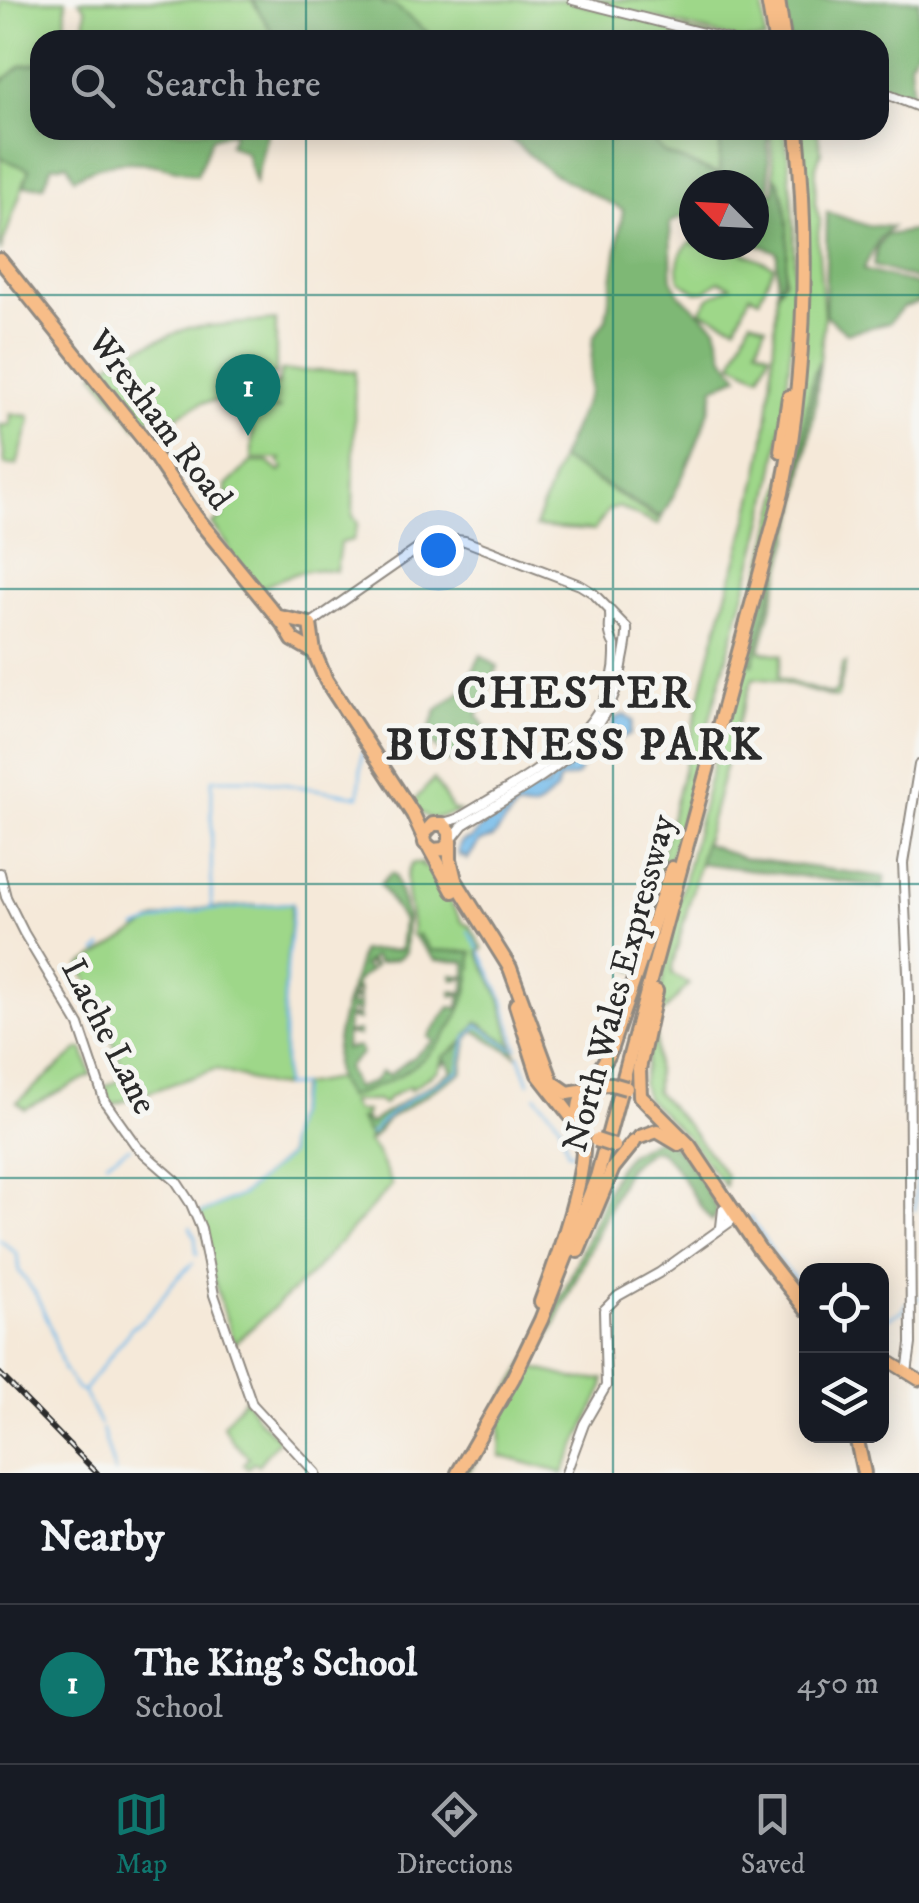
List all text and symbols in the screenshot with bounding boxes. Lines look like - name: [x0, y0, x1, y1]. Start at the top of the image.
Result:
- search box: [30, 30, 889, 140]
- icon: search: [65, 58, 120, 113]
- text: Search here: [145, 61, 321, 109]
- north arrow: [679, 170, 769, 260]
- street label: Wrexham Road: [77, 321, 242, 519]
- pin: 1: [216, 354, 280, 436]
- your location: [413, 525, 464, 576]
- district label: CHESTER BUSINESS PARK: [386, 666, 764, 774]
- street label: North Wales Expressway: [554, 809, 686, 1157]
- street label: Lache Lane: [50, 952, 166, 1122]
- map controls: [799, 1263, 889, 1443]
- button: locate: [799, 1263, 889, 1353]
- button: layers: [799, 1353, 889, 1443]
- text: Nearby: [40, 1512, 164, 1564]
- text: The King's School: [135, 1640, 417, 1688]
- text: 1: [67, 1664, 78, 1704]
- text: 450 m: [797, 1664, 879, 1704]
- text: School: [135, 1688, 223, 1728]
- tab: Map: [114, 1787, 169, 1882]
- tab: Directions: [397, 1787, 513, 1882]
- tab: Saved: [741, 1787, 805, 1882]

